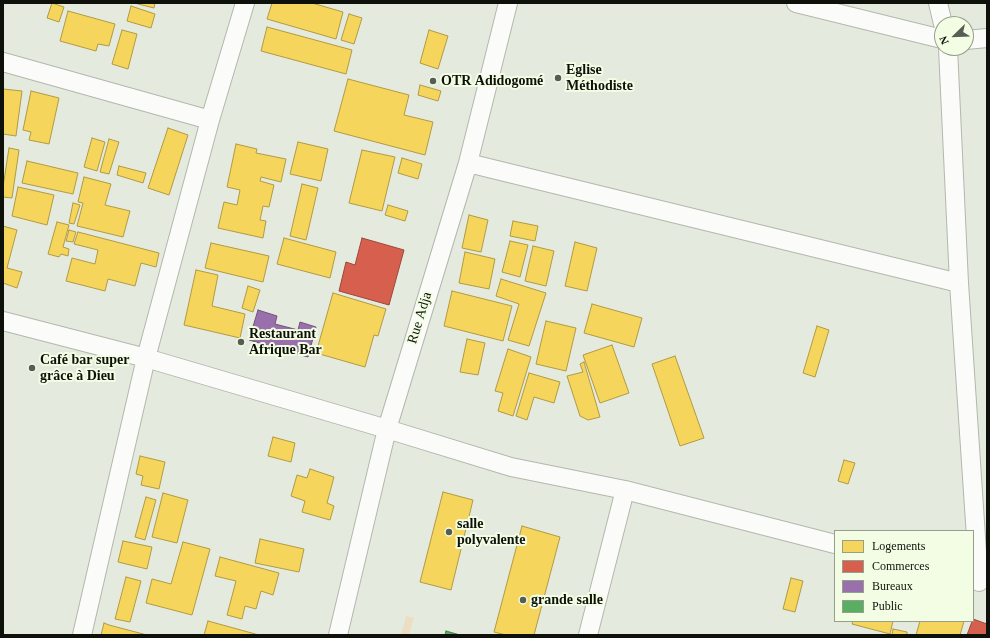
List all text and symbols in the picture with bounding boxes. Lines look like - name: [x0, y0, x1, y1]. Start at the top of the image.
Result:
- north arrow: [934, 16, 974, 56]
- text: N: [937, 34, 951, 46]
- place label: Eglise Méthodiste: [566, 62, 633, 94]
- place label: OTR Adidogomé: [441, 73, 543, 89]
- marker: Eglise Méthodiste: [553, 73, 563, 83]
- marker: OTR Adidogomé: [428, 76, 438, 86]
- street label: Rue Adja: [404, 290, 436, 346]
- place label: Restaurant Afrique Bar: [249, 326, 322, 358]
- marker: Restaurant Afrique Bar: [236, 337, 246, 347]
- place label: Café bar super grâce à Dieu: [40, 352, 129, 384]
- marker: Café bar super grâce à Dieu: [27, 363, 37, 373]
- place label: salle polyvalente: [457, 516, 525, 548]
- marker: salle polyvalente: [444, 527, 454, 537]
- legend: [834, 530, 974, 622]
- text: Logements: [872, 539, 925, 553]
- text: Commerces: [872, 559, 929, 573]
- text: Bureaux: [872, 579, 913, 593]
- place label: grande salle: [531, 592, 603, 608]
- marker: grande salle: [518, 595, 528, 605]
- text: Public: [872, 599, 903, 613]

